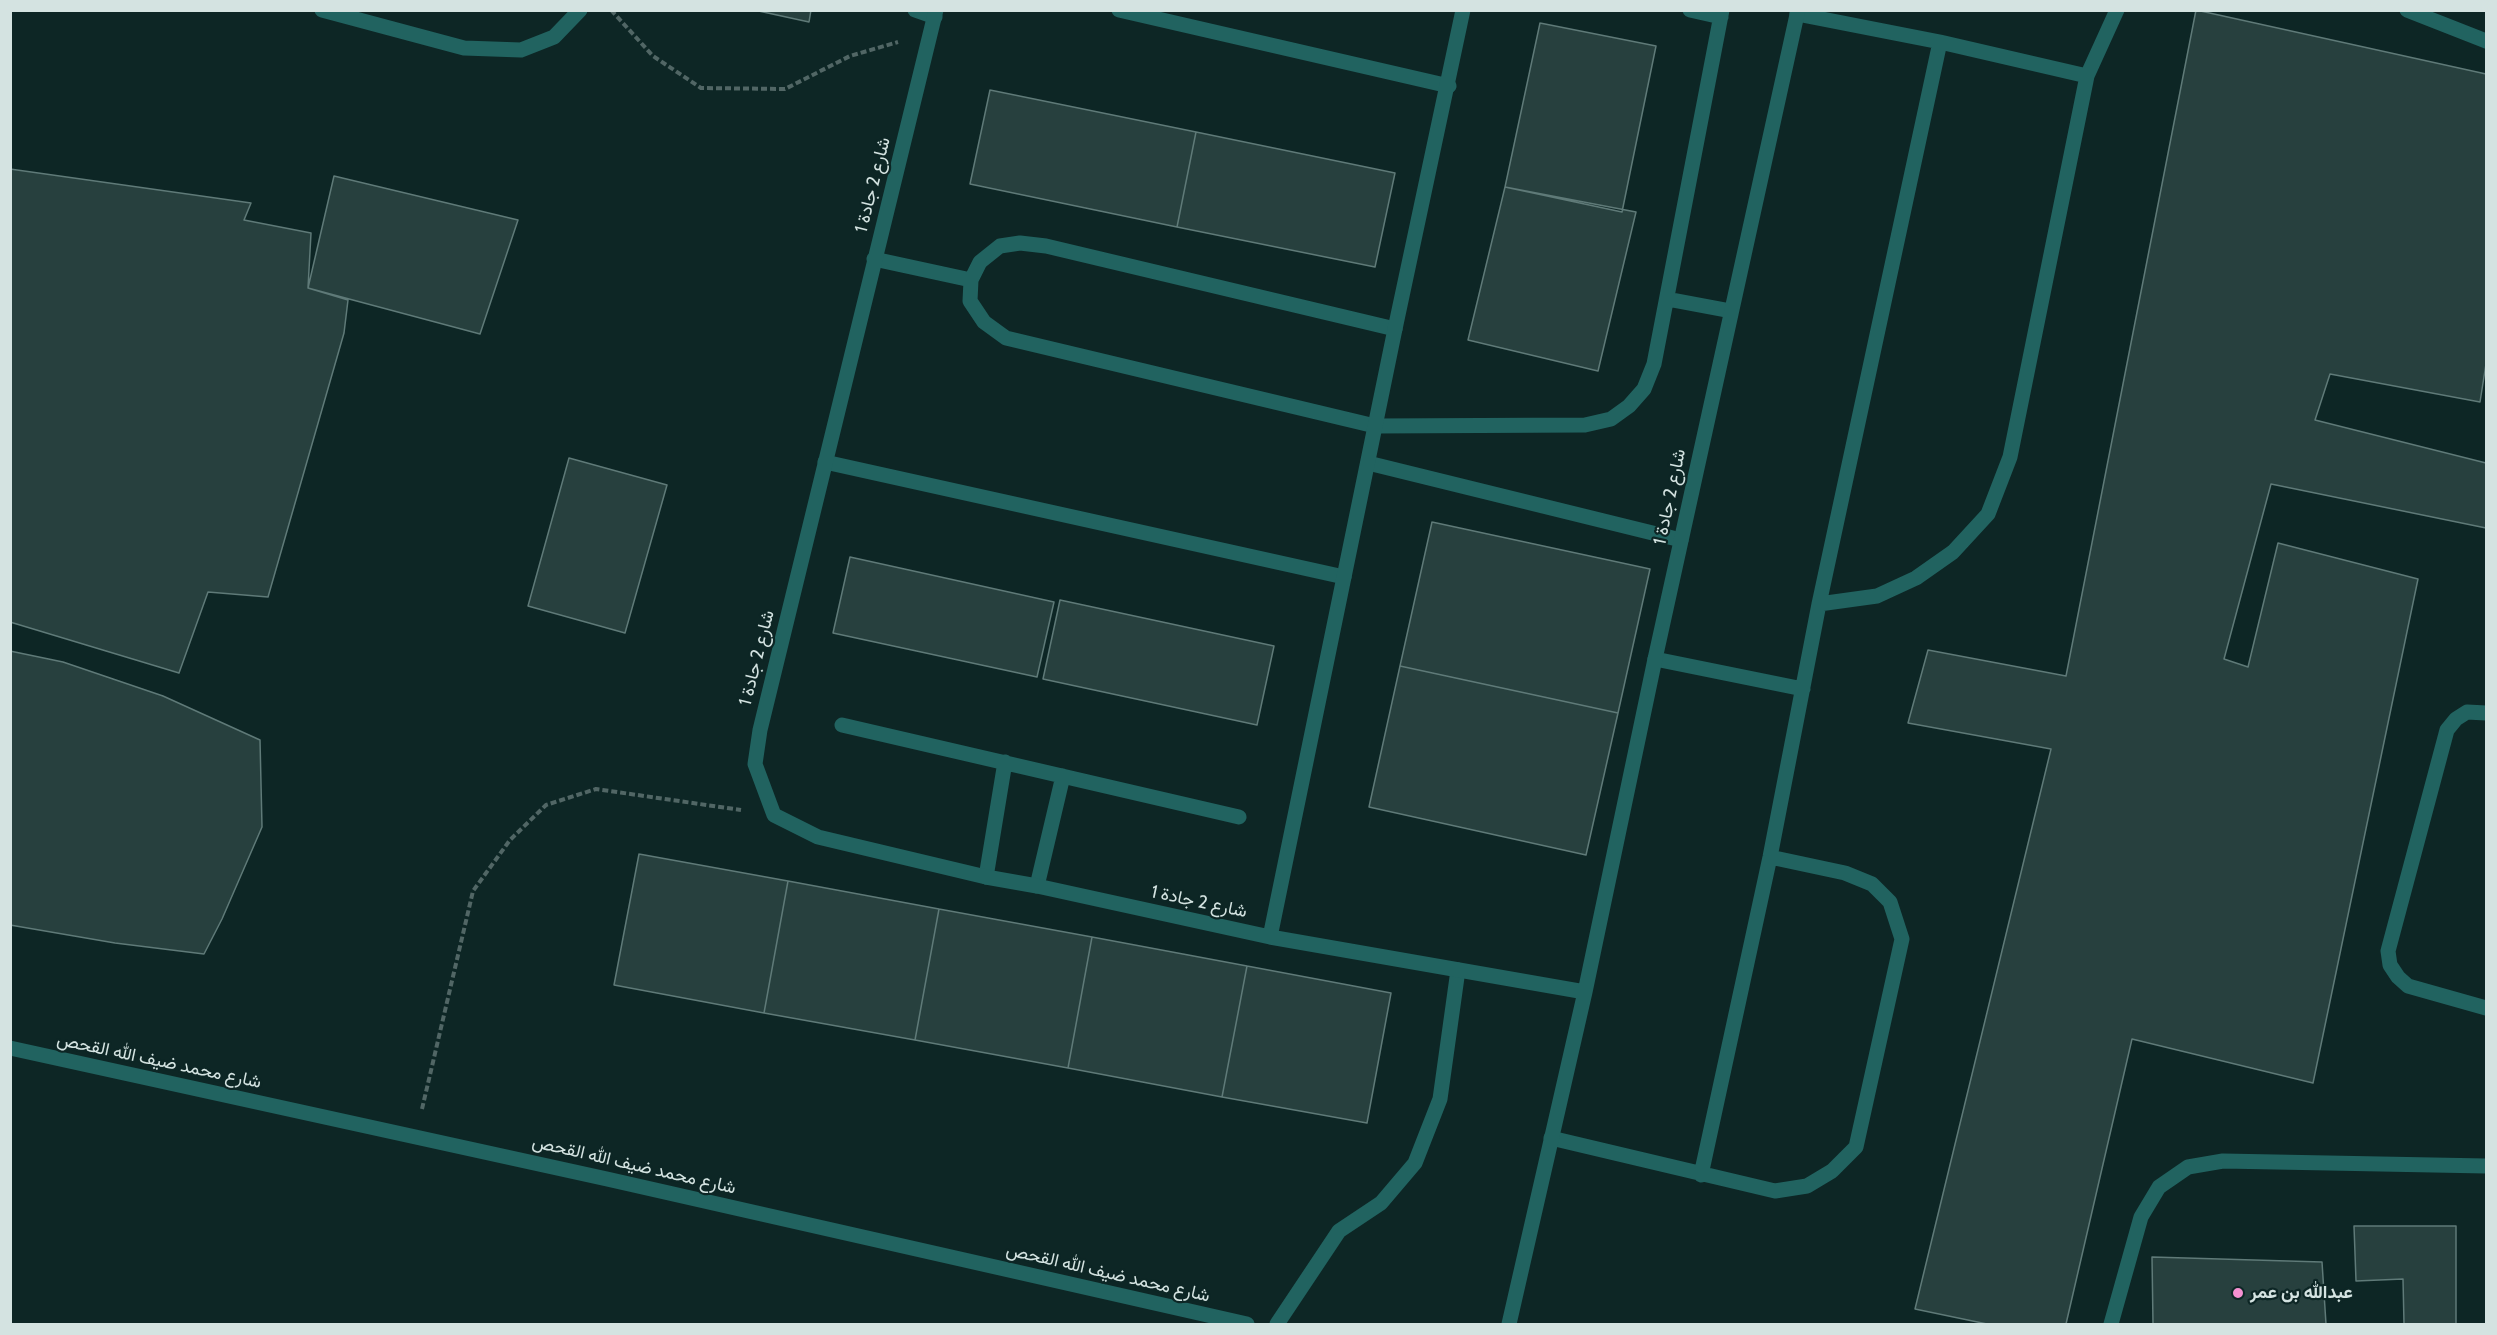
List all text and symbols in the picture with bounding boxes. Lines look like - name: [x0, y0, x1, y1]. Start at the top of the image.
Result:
- street label: شارع 2 جادة 1: [851, 135, 895, 235]
- street label: شارع 2 جادة 1: [1649, 447, 1691, 547]
- street label: شارع 2 جادة 1: [735, 608, 779, 708]
- street label: شارع 2 جادة 1: [1149, 881, 1249, 923]
- street label: شارع محمد ضيف الله القحص: [55, 1029, 263, 1093]
- street label: شارع محمد ضيف الله القحص: [530, 1131, 738, 1199]
- street label: شارع محمد ضيف الله القحص: [1004, 1239, 1212, 1307]
- place label: عبدالله بن عمر: [2250, 1282, 2353, 1304]
- marker: عبدالله بن عمر: [2231, 1286, 2245, 1300]

